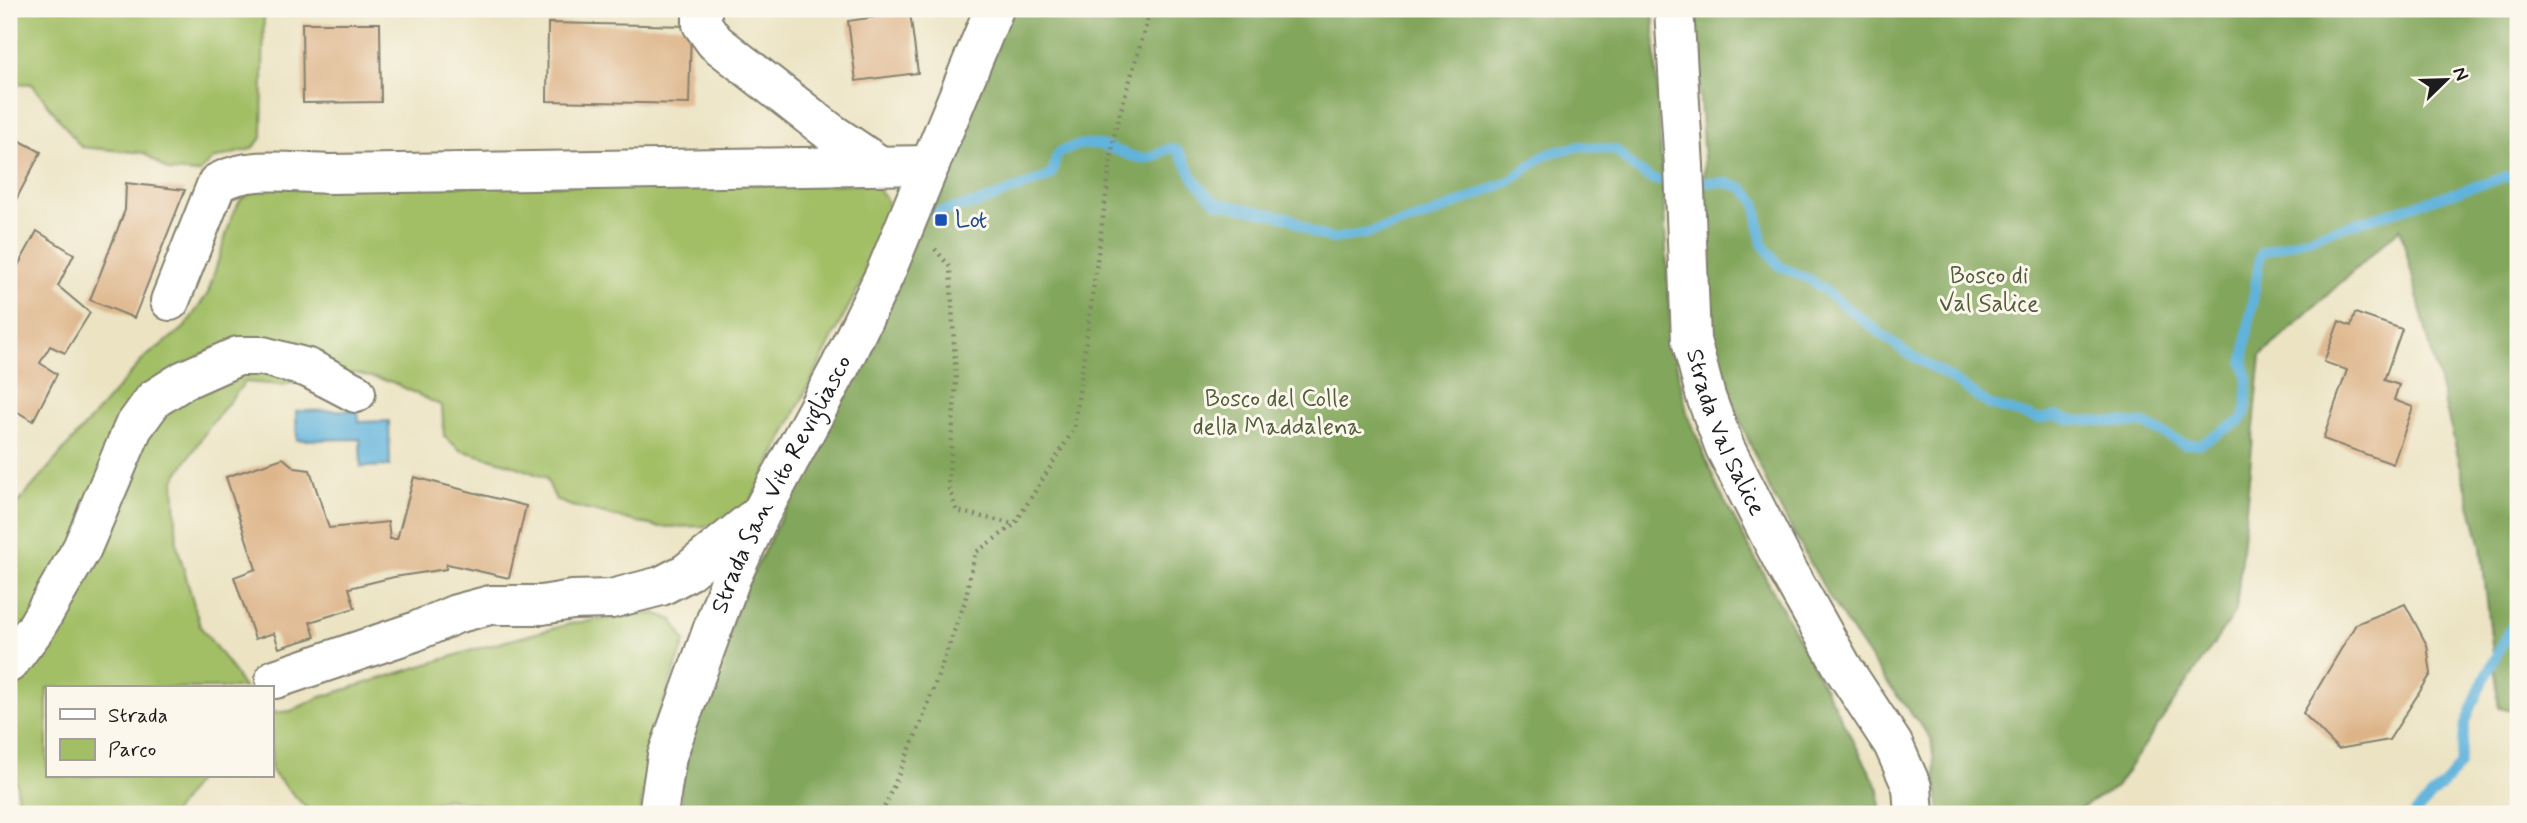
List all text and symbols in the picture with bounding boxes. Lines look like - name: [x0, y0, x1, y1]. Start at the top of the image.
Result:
- north arrow: [2412, 46, 2482, 116]
- text: N: [2446, 63, 2474, 85]
- place label: Lot: [955, 205, 987, 236]
- marker: Lot: [933, 212, 949, 228]
- park label: Bosco di Val Salice: [1939, 261, 2039, 320]
- street label: Strada Val Salice: [1679, 346, 1773, 521]
- street label: Strada San Vito Revigliasco: [704, 350, 859, 618]
- park label: Bosco del Colle della Maddalena: [1193, 384, 1362, 443]
- legend: [46, 686, 273, 778]
- text: Strada: [108, 702, 168, 730]
- text: Parco: [108, 736, 156, 764]

